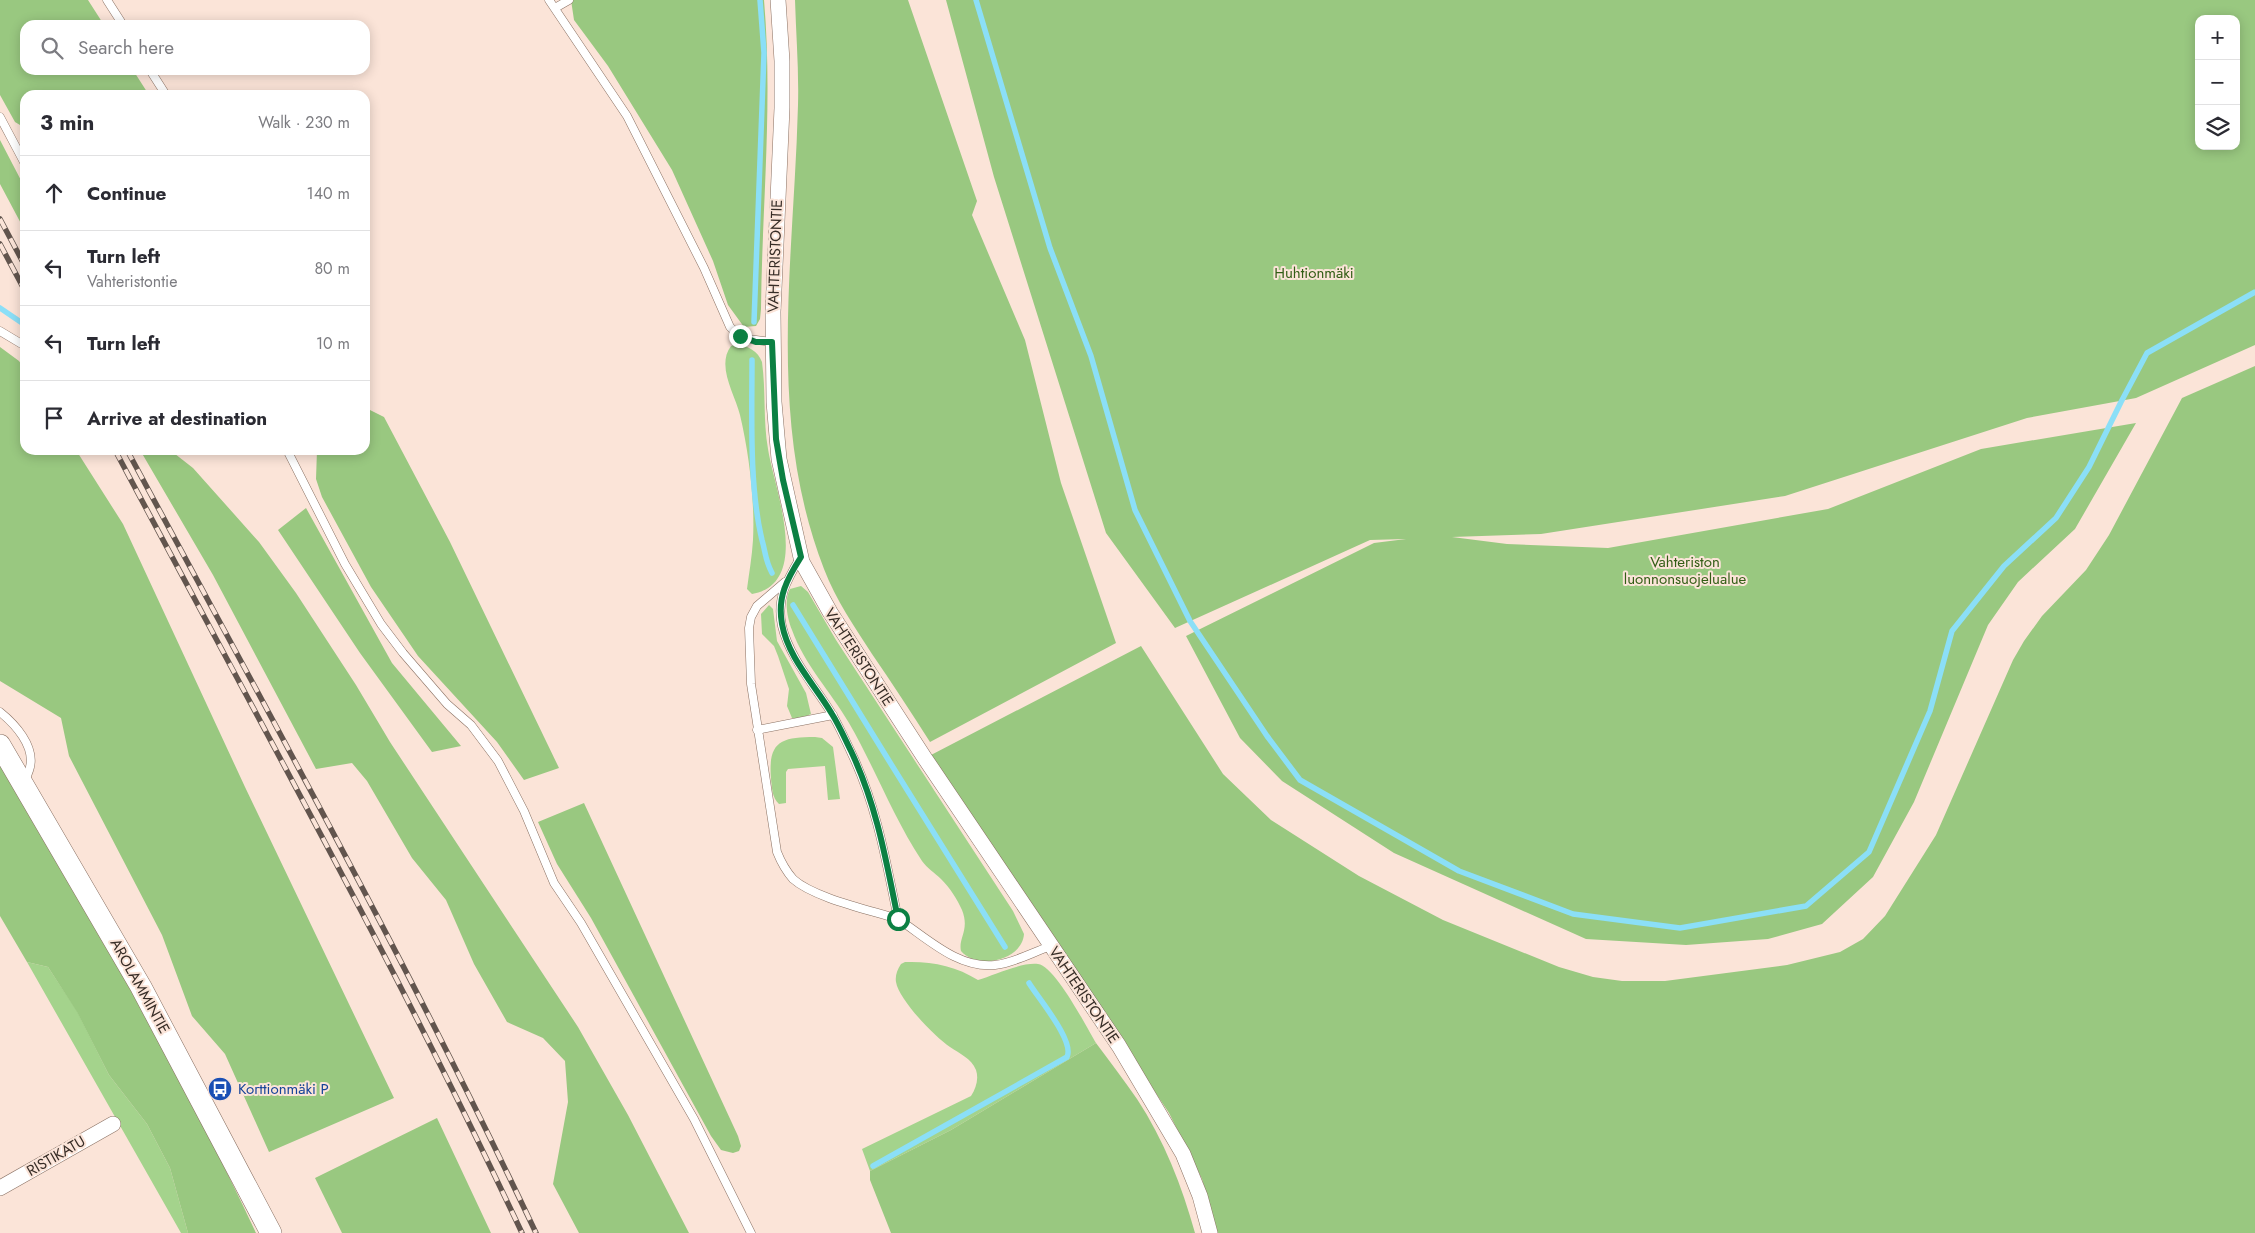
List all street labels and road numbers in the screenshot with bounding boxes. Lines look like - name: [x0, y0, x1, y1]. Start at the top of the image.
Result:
- street label: VAHTERISTONTIE: [762, 199, 788, 313]
- street label: VAHTERISTONTIE: [819, 604, 899, 710]
- street label: AROLAMMINTIE: [105, 934, 175, 1038]
- street label: VAHTERISTONTIE: [1043, 942, 1125, 1048]
- street label: RISTIKATU: [23, 1130, 89, 1182]

